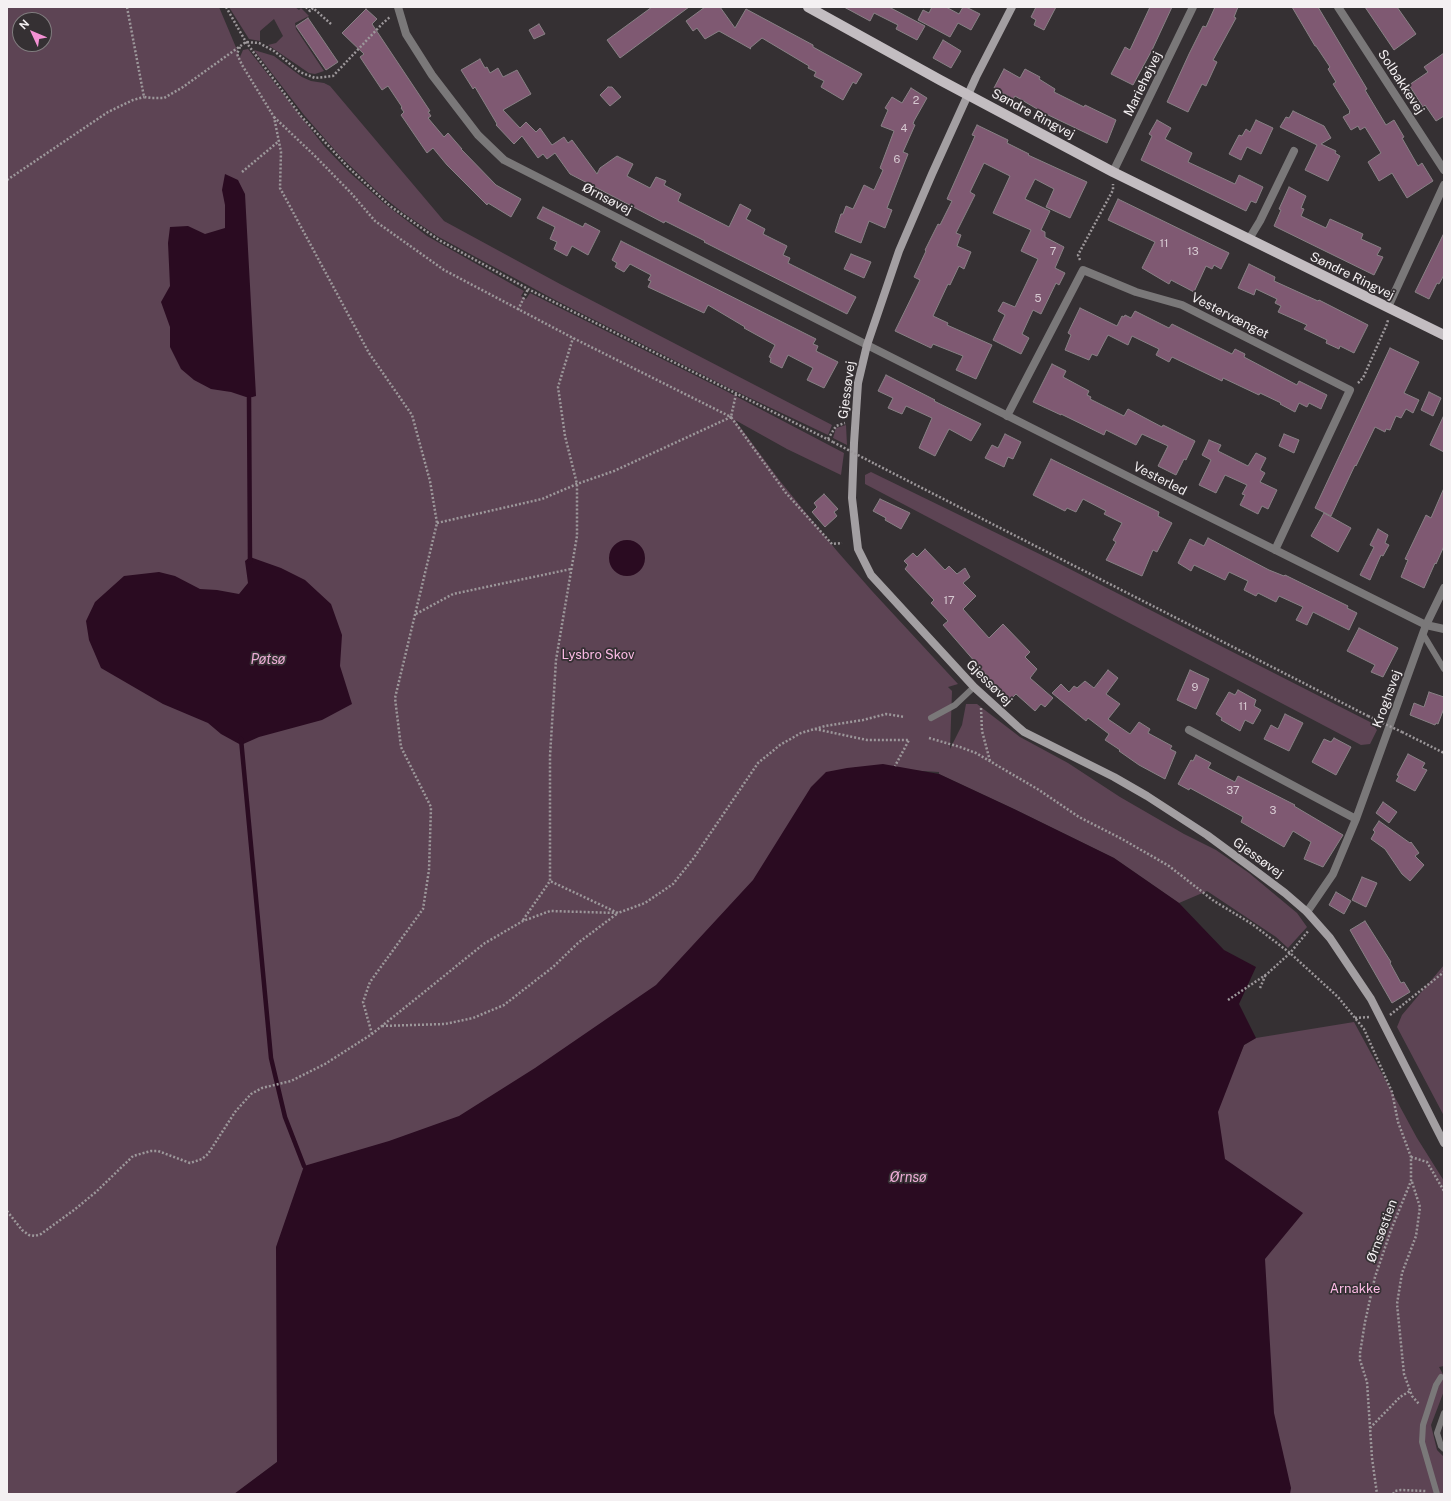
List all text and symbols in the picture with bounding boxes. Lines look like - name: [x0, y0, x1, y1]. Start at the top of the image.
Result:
- north arrow: [12, 12, 52, 52]
- text: N: [17, 17, 31, 32]
- street label: Solbakkevej: [1374, 47, 1428, 117]
- street label: Mariehøjvej: [1121, 49, 1165, 119]
- street label: Søndre Ringvej: [989, 86, 1077, 142]
- house number: 2: [913, 94, 919, 108]
- house number: 4: [901, 122, 907, 136]
- house number: 6: [894, 153, 900, 167]
- street label: Ørnsøvej: [579, 180, 635, 218]
- house number: 11: [1160, 237, 1168, 251]
- house number: 7: [1050, 245, 1056, 259]
- house number: 13: [1187, 245, 1199, 259]
- street label: Søndre Ringvej: [1307, 249, 1397, 303]
- street label: Vestervænget: [1189, 290, 1271, 342]
- house number: 5: [1034, 292, 1042, 306]
- street label: Gjessøvej: [835, 360, 859, 420]
- street label: Vesterled: [1131, 459, 1189, 499]
- house number: 17: [943, 594, 955, 608]
- park label: Lysbro Skov: [561, 647, 635, 663]
- water label: Pøtsø: [250, 652, 286, 668]
- street label: Gjessøvej: [963, 657, 1015, 709]
- street label: Kroghsvej: [1369, 668, 1405, 730]
- house number: 9: [1192, 681, 1198, 695]
- house number: 11: [1239, 700, 1247, 714]
- house number: 37: [1226, 784, 1240, 798]
- house number: 3: [1270, 804, 1276, 818]
- street label: Gjessøvej: [1230, 835, 1286, 881]
- water label: Ørnsø: [889, 1170, 927, 1186]
- street label: Ørnsøstien: [1363, 1197, 1401, 1265]
- park label: Arnakke: [1330, 1281, 1380, 1297]

